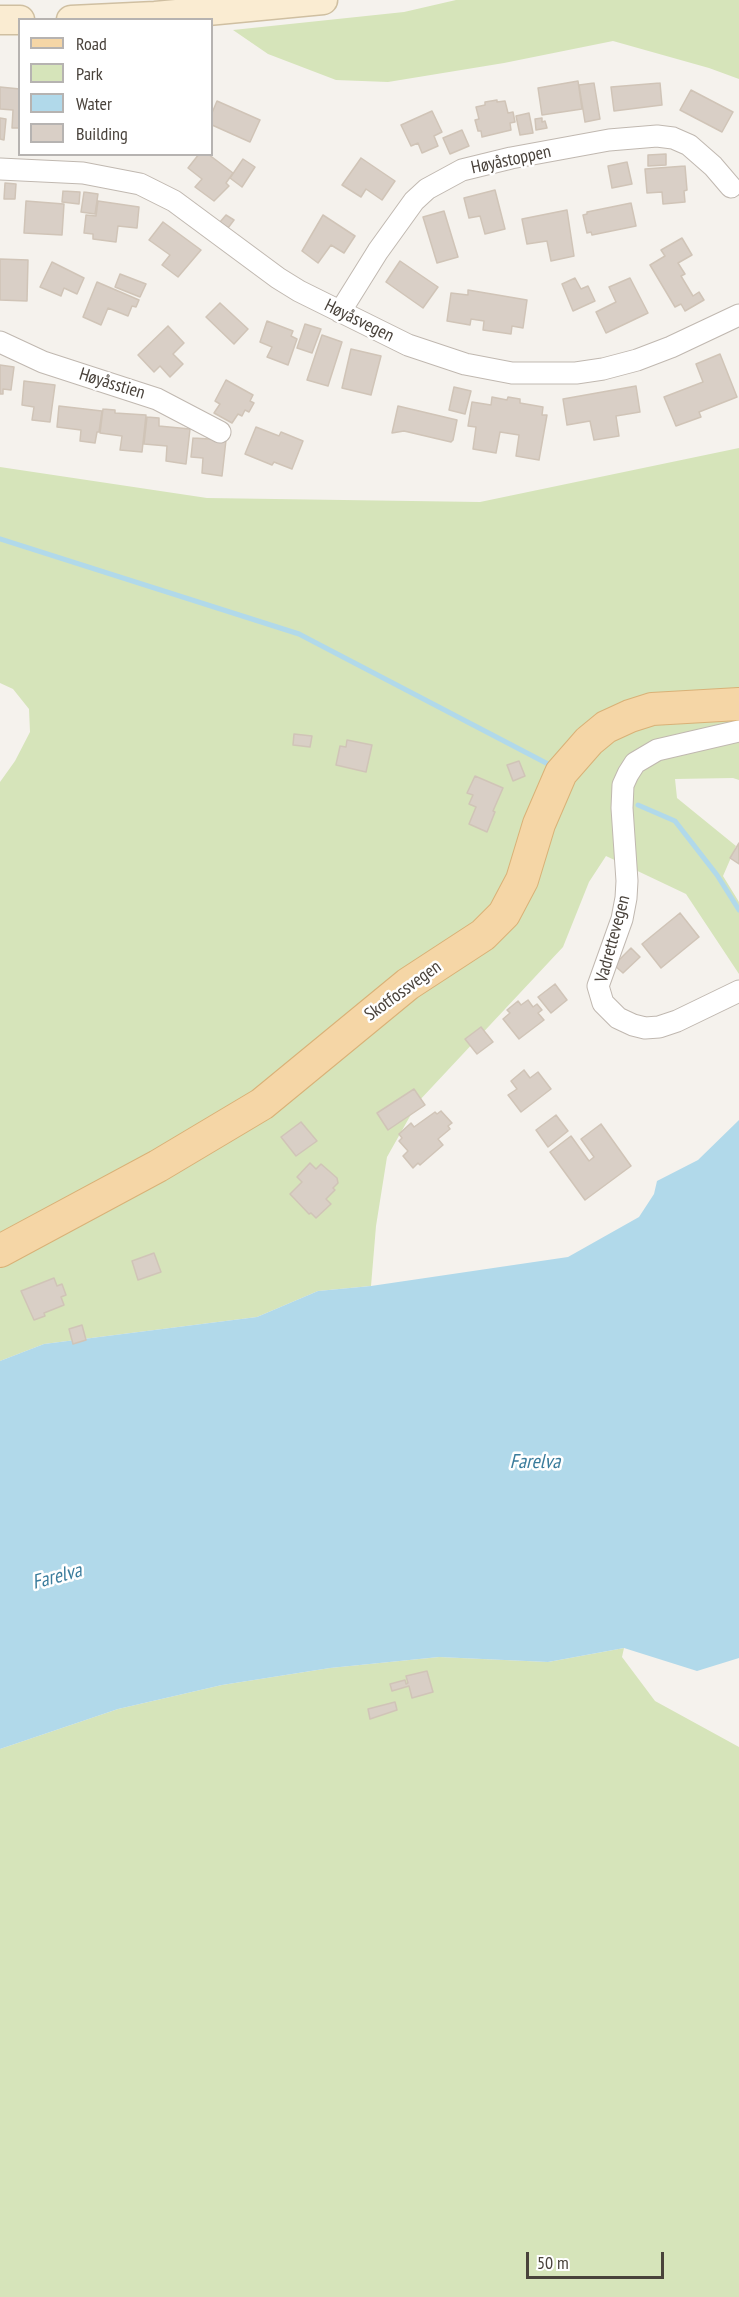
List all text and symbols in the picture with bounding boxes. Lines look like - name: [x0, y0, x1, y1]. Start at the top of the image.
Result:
- legend: [18, 18, 213, 156]
- text: Road: [76, 32, 107, 55]
- text: Park: [76, 62, 103, 85]
- text: Water: [76, 92, 112, 115]
- text: Building: [76, 122, 128, 145]
- street label: Høyåstoppen: [469, 141, 553, 179]
- street label: Høyåsvegen: [321, 295, 397, 347]
- street label: Høyåsstien: [76, 364, 148, 404]
- street label: Vadrettevegen: [591, 893, 635, 985]
- street label: Skotfossvegen: [361, 956, 445, 1026]
- water label: Farelva: [510, 1450, 560, 1474]
- water label: Farelva: [30, 1559, 84, 1595]
- scale bar: [529, 2240, 667, 2278]
- text: 50 m: [537, 2251, 569, 2274]

